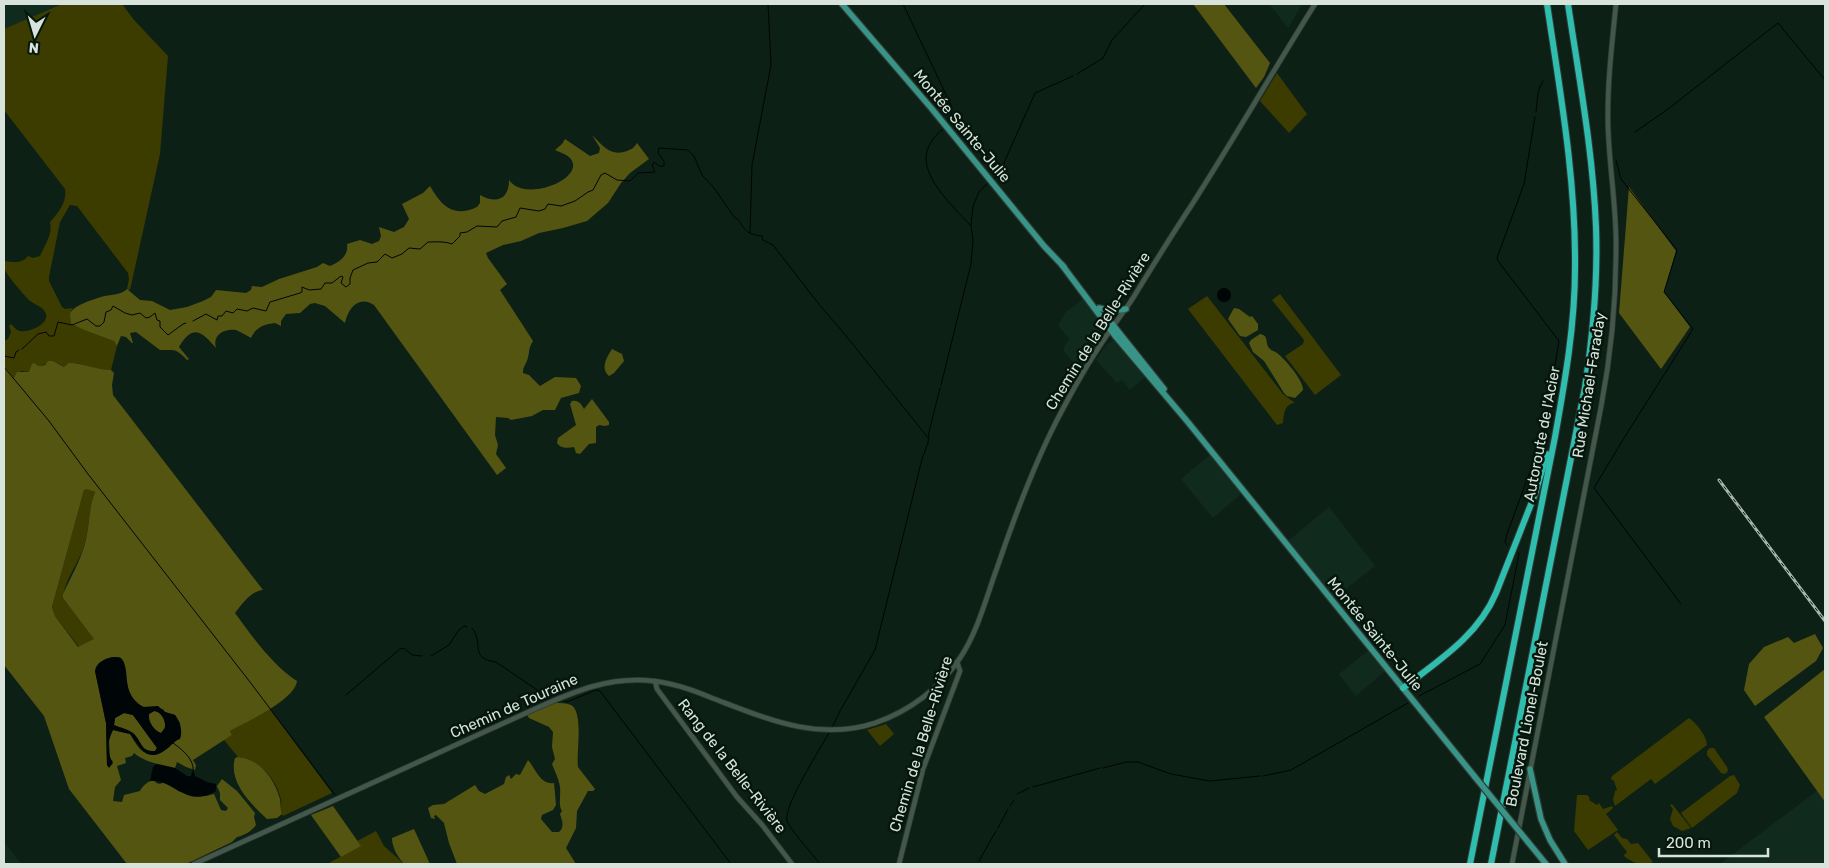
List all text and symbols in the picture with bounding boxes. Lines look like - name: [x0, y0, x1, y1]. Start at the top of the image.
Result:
- north arrow: [10, 10, 60, 60]
- text: N: [28, 39, 40, 56]
- street label: Montée Sainte-Julie: [910, 66, 1014, 186]
- street label: Chemin de la Belle-Rivière: [1042, 249, 1154, 413]
- street label: Rue Michael-Faraday: [1569, 311, 1609, 459]
- street label: Autoroute de l'Acier: [1520, 365, 1564, 503]
- street label: Montée Sainte-Julie: [1323, 573, 1427, 695]
- street label: Boulevard Lionel-Boulet: [1502, 640, 1552, 808]
- street label: Chemin de la Belle-Rivière: [886, 654, 956, 834]
- street label: Chemin de Touraine: [447, 670, 581, 742]
- street label: Rang de la Belle-Rivière: [674, 695, 790, 837]
- scale bar: [1659, 826, 1768, 858]
- text: 200 m: [1666, 834, 1711, 852]

